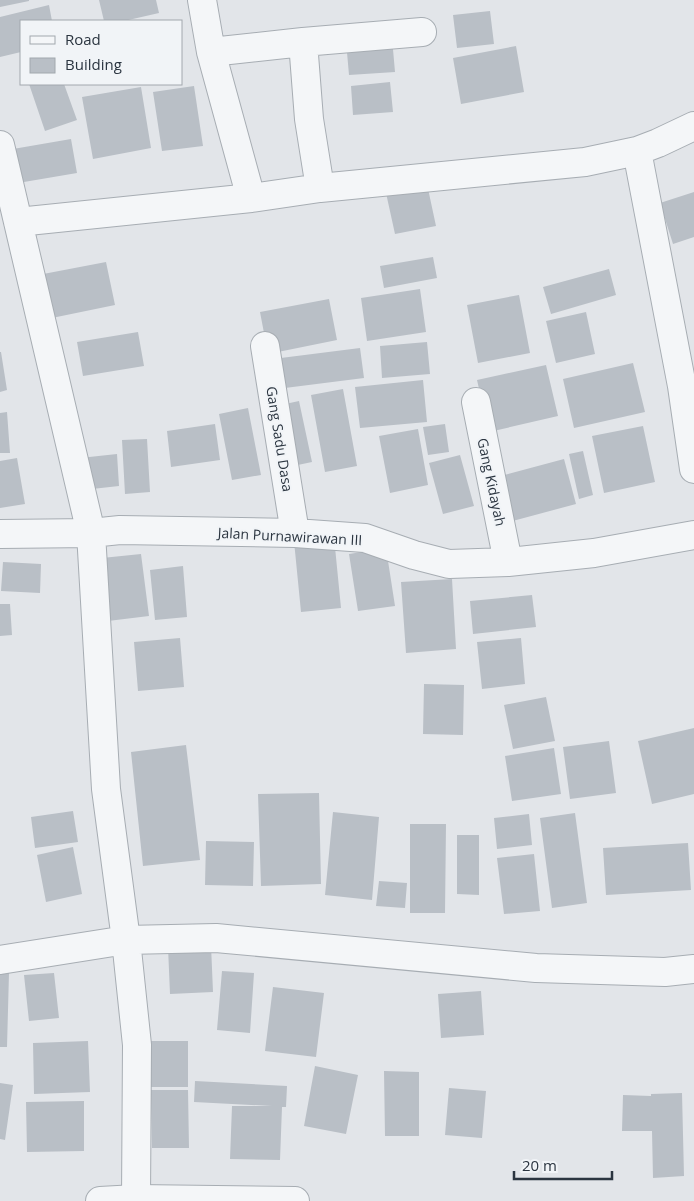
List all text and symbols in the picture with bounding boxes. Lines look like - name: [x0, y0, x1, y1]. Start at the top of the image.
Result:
- legend: [20, 20, 182, 85]
- text: Road: [65, 29, 101, 49]
- text: Building: [65, 54, 122, 74]
- street label: Gang Sadu Dasa: [262, 385, 298, 493]
- street label: Gang Kidayah: [473, 436, 511, 528]
- street label: Jalan Purnawirawan III: [215, 523, 363, 549]
- scale bar: [514, 1148, 612, 1180]
- text: 20 m: [522, 1155, 557, 1175]

